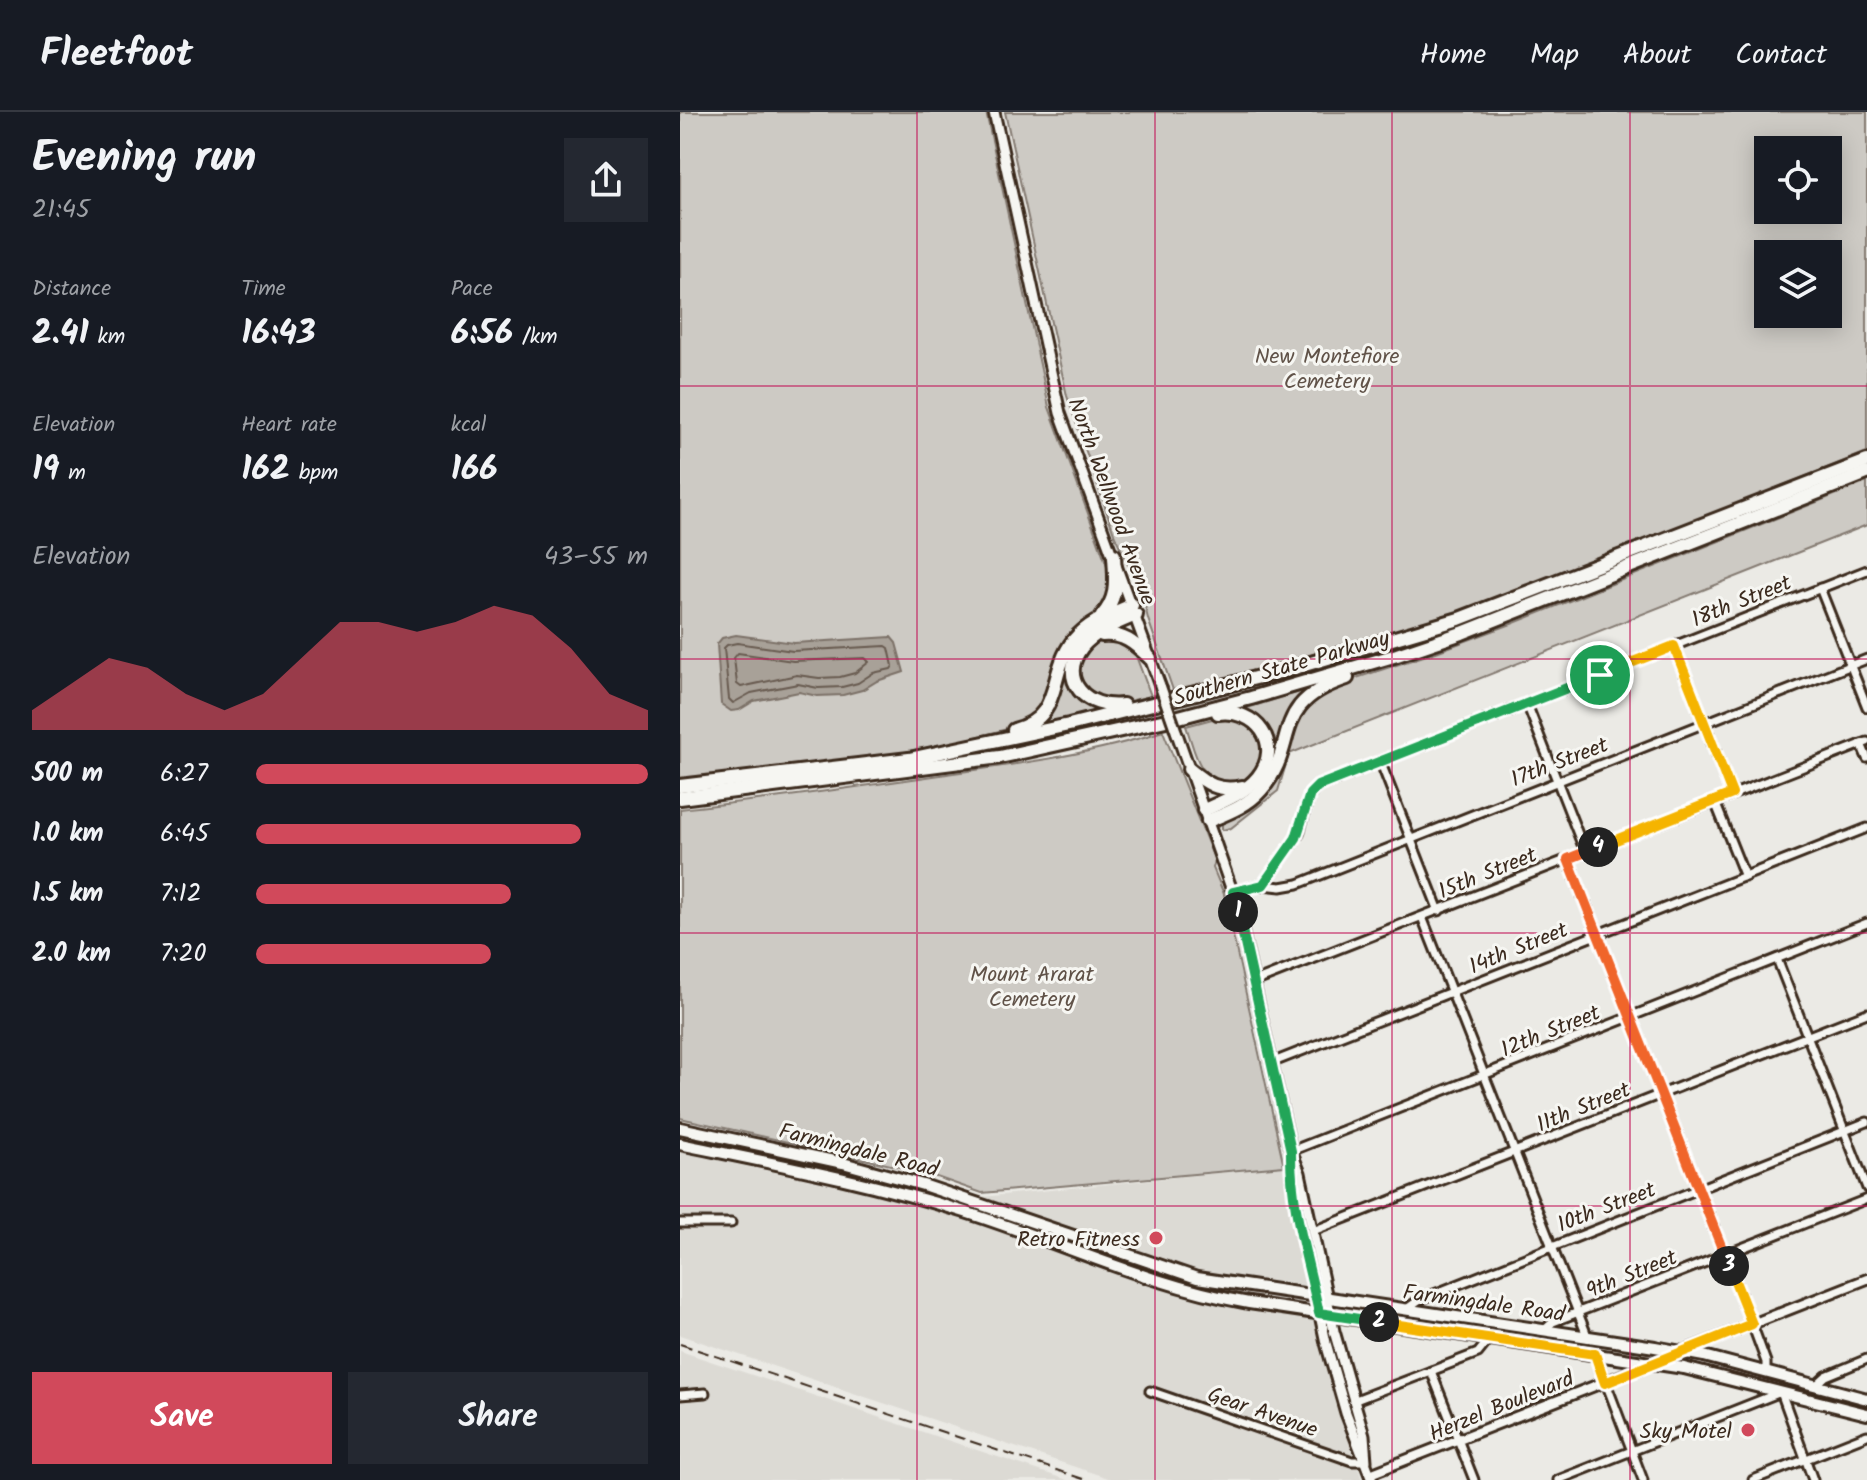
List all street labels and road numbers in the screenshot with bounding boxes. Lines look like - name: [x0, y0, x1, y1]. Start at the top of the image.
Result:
- street label: North Wellwood Avenue: [1057, 393, 1164, 611]
- street label: 18th Street: [1687, 566, 1798, 638]
- street label: Southern State Parkway: [1170, 622, 1395, 717]
- street label: 17th Street: [1506, 729, 1614, 798]
- street label: 15th Street: [1433, 839, 1543, 910]
- street label: 14th Street: [1464, 913, 1574, 985]
- street label: 12th Street: [1496, 996, 1606, 1068]
- street label: 11th Street: [1532, 1073, 1637, 1143]
- street label: Farmingdale Road: [775, 1115, 943, 1188]
- street label: 10th Street: [1553, 1173, 1662, 1243]
- street label: 9th Street: [1581, 1241, 1683, 1309]
- street label: Farmingdale Road: [1400, 1276, 1568, 1333]
- street label: Herzel Boulevard: [1424, 1362, 1581, 1452]
- street label: Gear Avenue: [1202, 1378, 1322, 1449]

